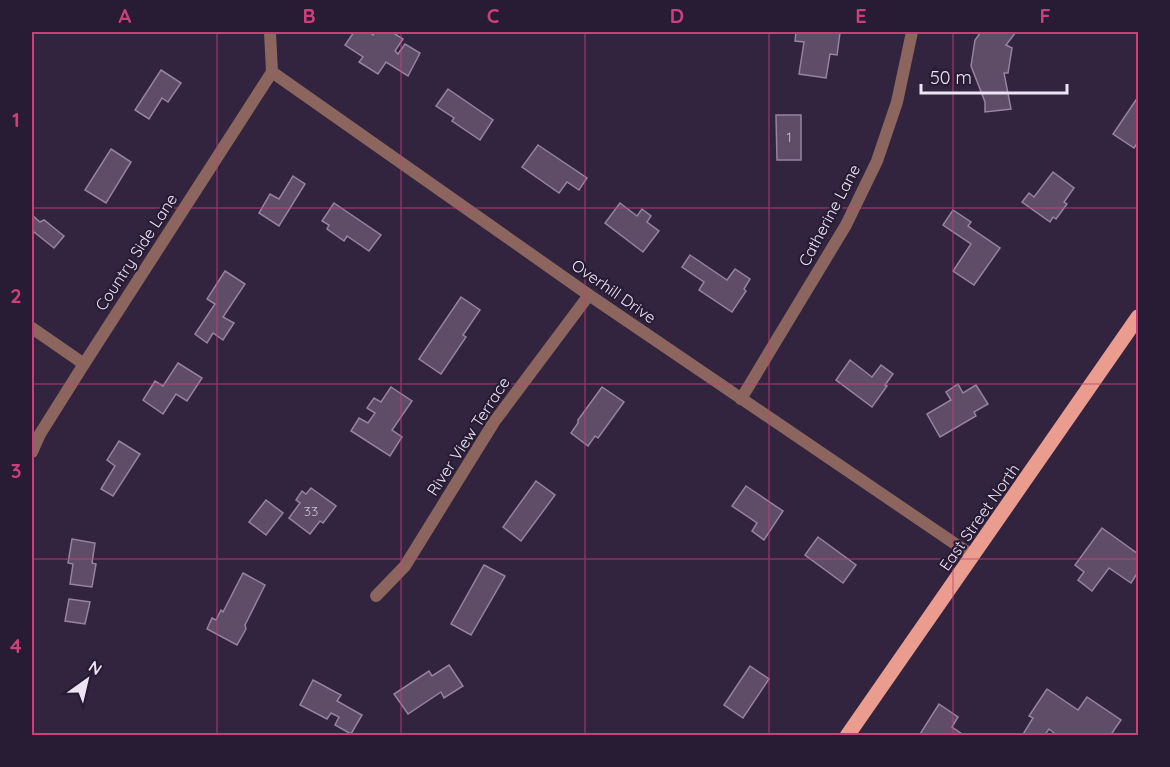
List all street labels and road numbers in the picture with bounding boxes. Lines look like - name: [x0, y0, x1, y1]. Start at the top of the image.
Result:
- street label: Catherine Lane: [794, 161, 864, 269]
- street label: Country Side Lane: [91, 190, 181, 314]
- street label: Overhill Drive: [568, 255, 660, 327]
- street label: River View Terrace: [422, 373, 514, 499]
- street label: East Street North: [935, 460, 1023, 574]

